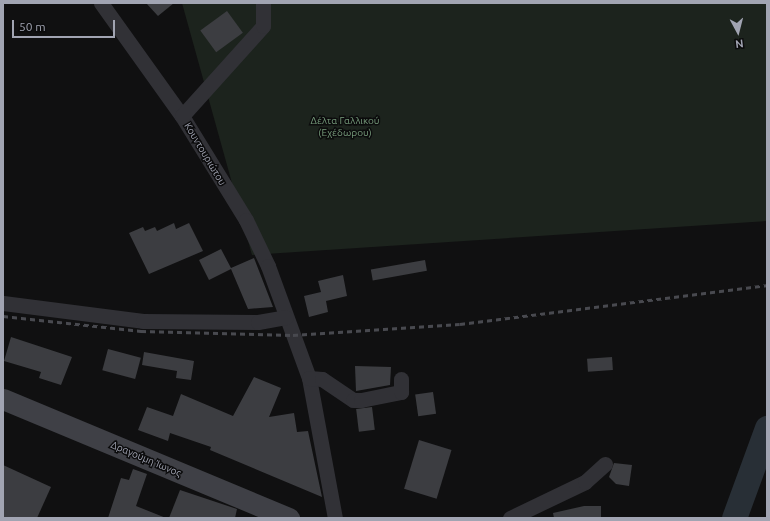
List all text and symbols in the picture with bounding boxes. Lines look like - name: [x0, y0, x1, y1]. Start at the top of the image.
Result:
- scale bar: [14, 12, 117, 38]
- north arrow: [718, 12, 758, 52]
- text: 50 m: [19, 20, 46, 33]
- text: N: [735, 37, 744, 50]
- park label: Δέλτα Γαλλικού (Εχέδωρου): [311, 114, 379, 138]
- street label: Κουντουριώτου: [182, 120, 228, 188]
- street label: Δραγούμη Ίωνος: [109, 439, 183, 479]

